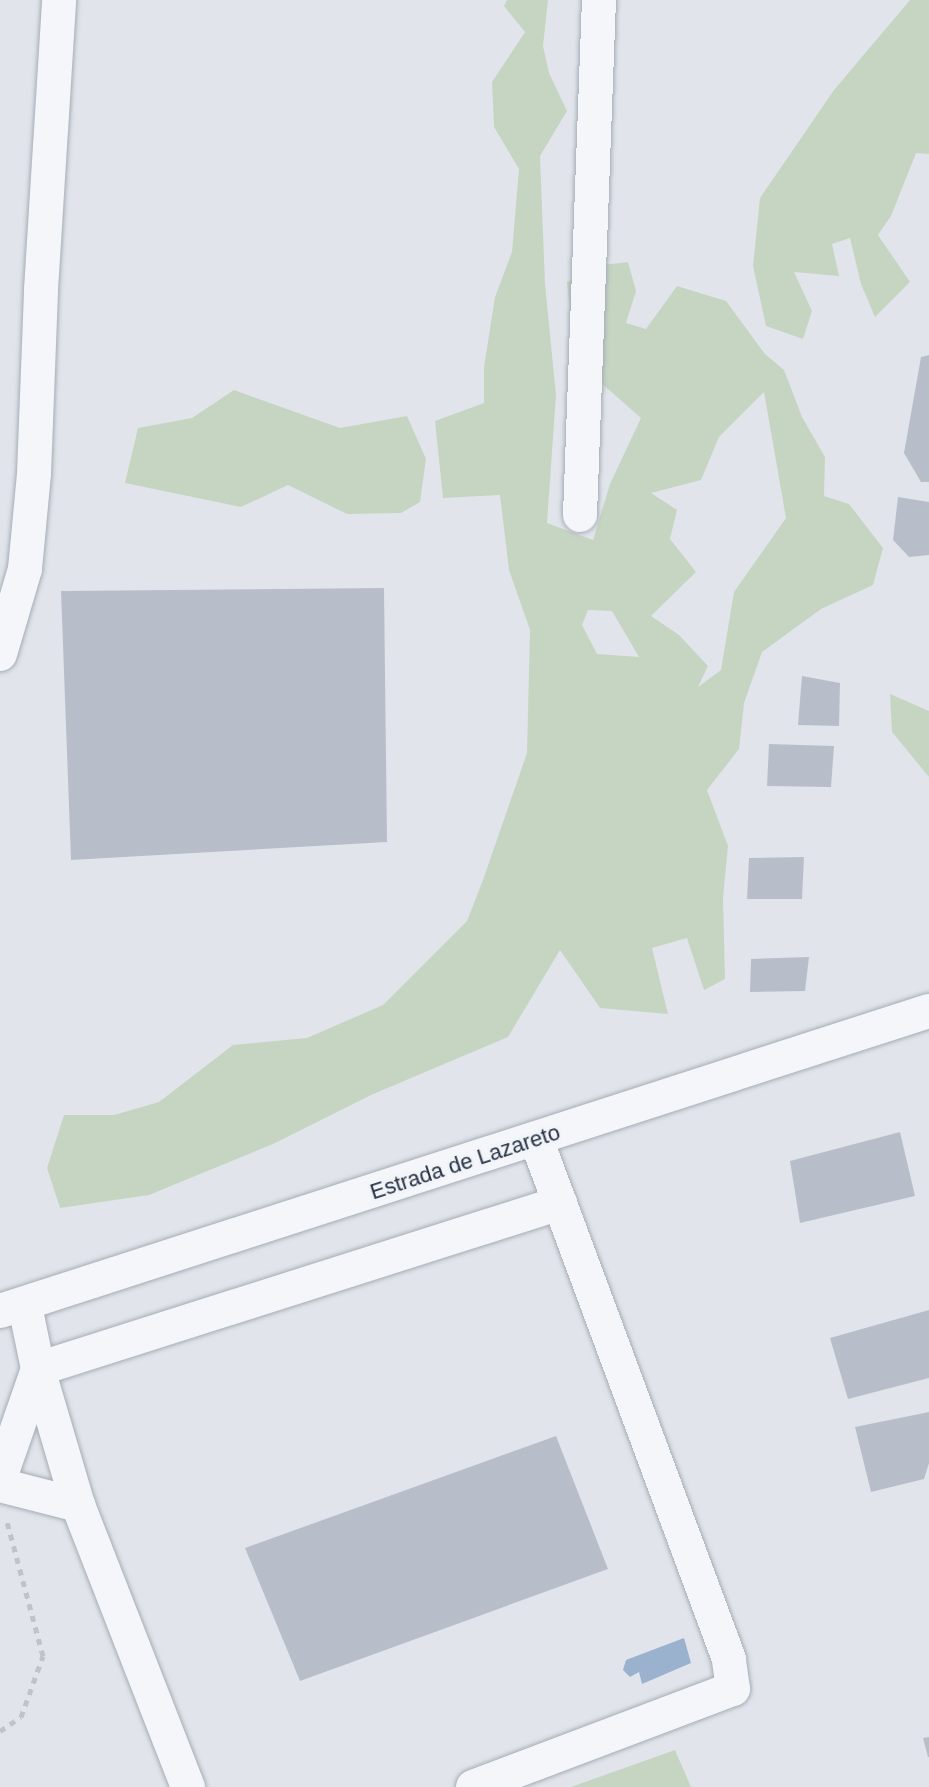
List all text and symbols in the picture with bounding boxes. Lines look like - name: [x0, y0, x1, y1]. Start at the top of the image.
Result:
- street label: Estrada de Lazareto: [367, 1119, 563, 1205]

